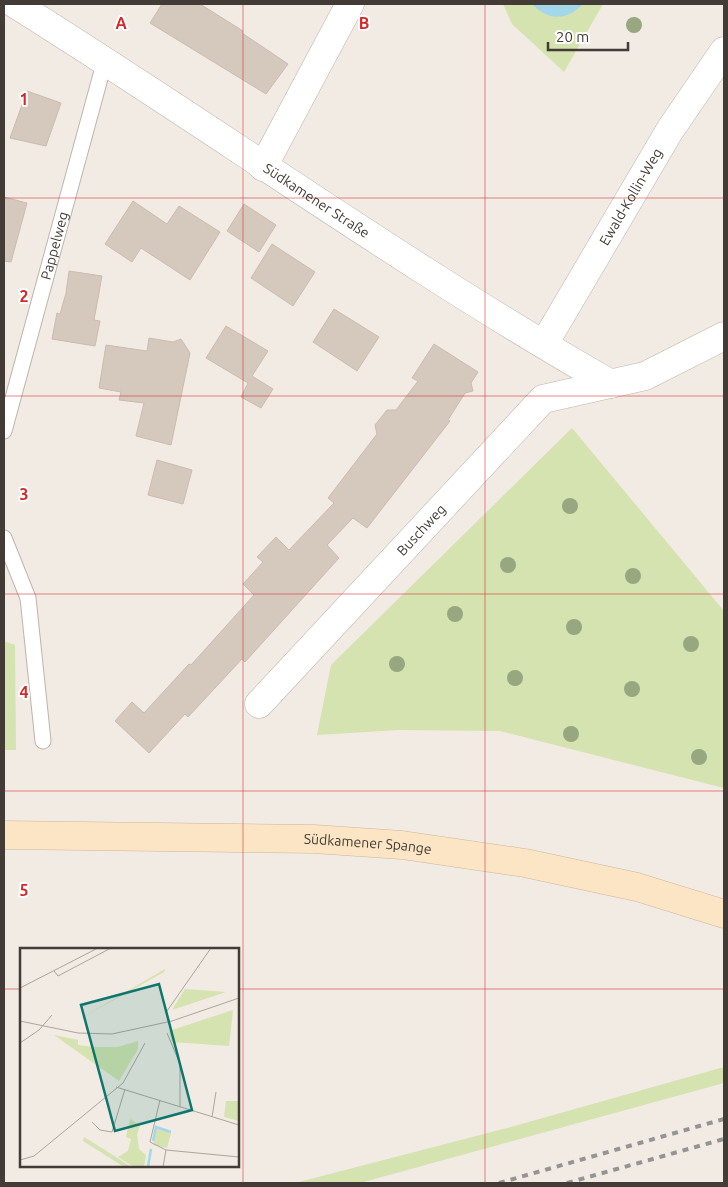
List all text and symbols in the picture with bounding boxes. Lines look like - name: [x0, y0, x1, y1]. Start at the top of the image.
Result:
- text: A: [115, 14, 127, 32]
- text: B: [359, 14, 369, 32]
- scale bar: [548, 20, 628, 52]
- text: 20 m: [556, 28, 589, 45]
- text: 1: [19, 90, 29, 108]
- street label: Ewald-Kollin-Weg: [596, 145, 665, 248]
- street label: Südkamener Straße: [261, 160, 373, 241]
- street label: Pappelweg: [38, 210, 71, 282]
- text: 2: [19, 287, 29, 305]
- text: 3: [19, 485, 29, 503]
- street label: Buschweg: [393, 501, 449, 559]
- text: 4: [19, 683, 29, 701]
- street label: Südkamener Spange: [304, 831, 433, 857]
- text: 5: [19, 881, 29, 899]
- inset map: [20, 948, 239, 1167]

